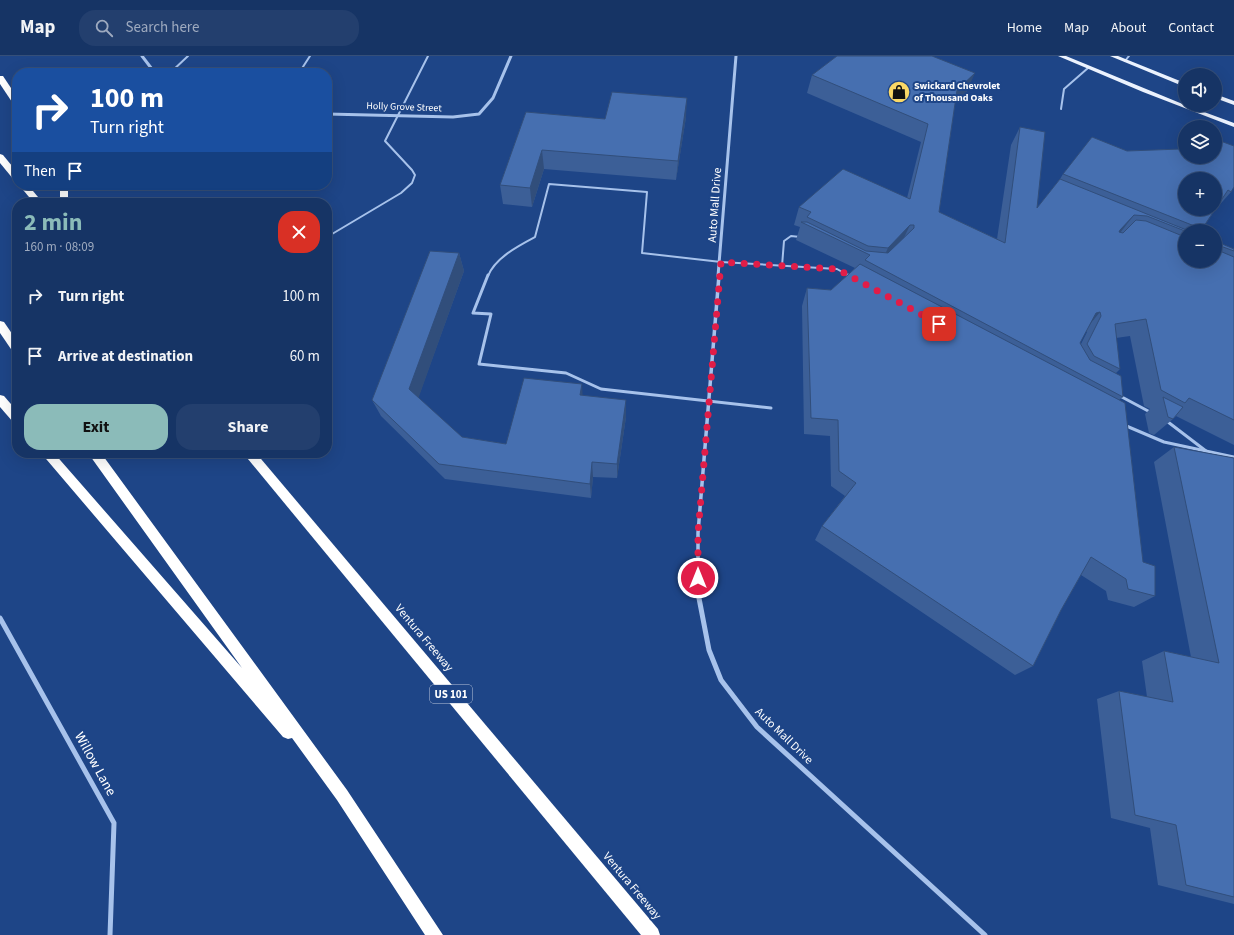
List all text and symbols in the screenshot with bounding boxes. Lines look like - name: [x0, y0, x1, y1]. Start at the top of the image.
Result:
- search box: [79, 10, 359, 46]
- text: Map: [20, 14, 55, 41]
- icon: search: [93, 17, 115, 39]
- text: Search here: [125, 17, 199, 38]
- text: Home: [1007, 18, 1042, 38]
- text: Map: [1064, 18, 1089, 38]
- text: About: [1111, 18, 1146, 38]
- text: Contact: [1168, 18, 1214, 38]
- map controls: [1178, 68, 1222, 268]
- button: sound: [1178, 68, 1222, 112]
- text: 100 m: [90, 78, 164, 118]
- shop icon: Swickard Chevrolet of Thousand Oaks: [886, 79, 912, 105]
- place label: Swickard Chevrolet of Thousand Oaks: [914, 79, 1000, 105]
- icon: right: [24, 84, 76, 136]
- street label: Holly Grove Street: [366, 99, 442, 115]
- text: Turn right: [90, 115, 164, 140]
- button: layers: [1178, 120, 1222, 164]
- icon: arrive: [64, 160, 86, 182]
- text: Then: [24, 161, 56, 182]
- street label: Auto Mall Drive: [704, 167, 726, 243]
- button: +: [1178, 172, 1222, 216]
- text: 2 min: [24, 205, 82, 240]
- button: close: [278, 211, 320, 253]
- button: −: [1178, 224, 1222, 268]
- text: 160 m · 08:09: [24, 238, 94, 256]
- icon: right: [24, 285, 46, 307]
- text: Turn right: [58, 286, 124, 307]
- text: 100 m: [282, 286, 320, 307]
- pin: [922, 307, 956, 341]
- icon: arrive: [928, 313, 950, 335]
- icon: arrive: [24, 345, 46, 367]
- text: Arrive at destination: [58, 346, 193, 367]
- text: 60 m: [290, 346, 320, 367]
- button: Exit: [24, 404, 168, 450]
- button: Share: [176, 404, 320, 450]
- position arrow: [677, 557, 719, 599]
- street label: Ventura Freeway: [391, 601, 458, 676]
- road number: US 101: [430, 685, 472, 703]
- street label: Auto Mall Drive: [751, 704, 817, 768]
- street label: Willow Lane: [69, 728, 121, 800]
- street label: Ventura Freeway: [599, 849, 666, 924]

